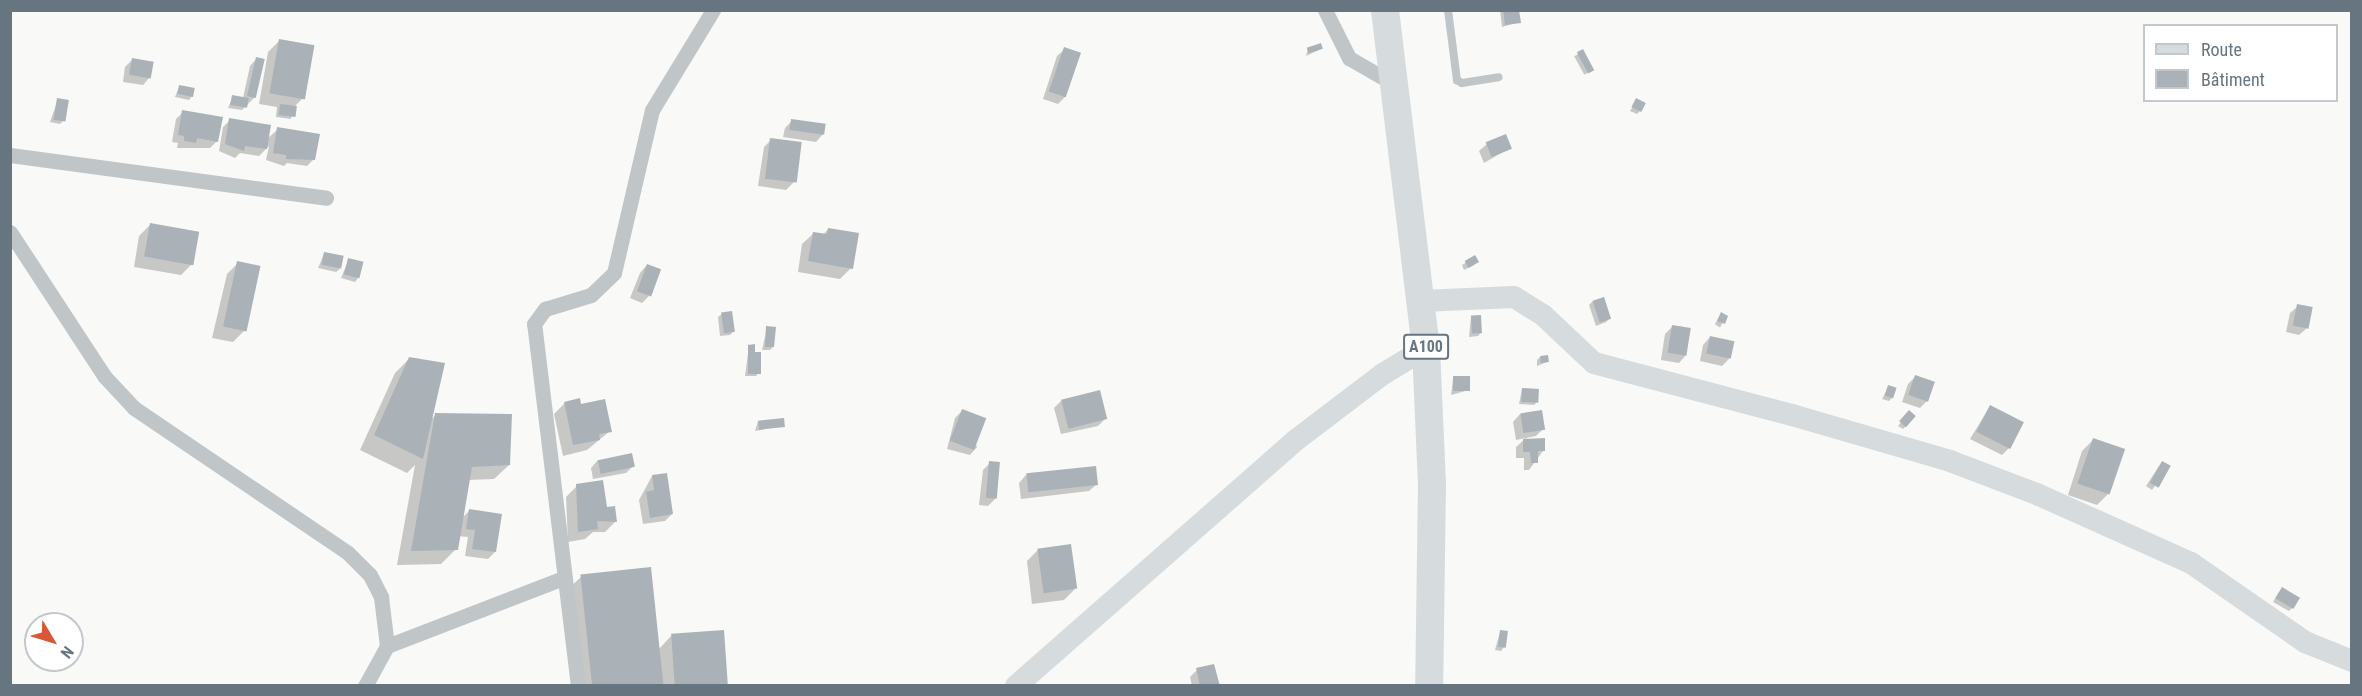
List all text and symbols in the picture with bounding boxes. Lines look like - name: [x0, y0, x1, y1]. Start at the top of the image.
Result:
- legend: [2143, 24, 2338, 102]
- text: Route: [2201, 39, 2242, 60]
- text: Bâtiment: [2201, 69, 2265, 90]
- road number: A100: [1402, 334, 1450, 360]
- north arrow: [24, 612, 84, 672]
- text: N: [57, 642, 78, 662]

